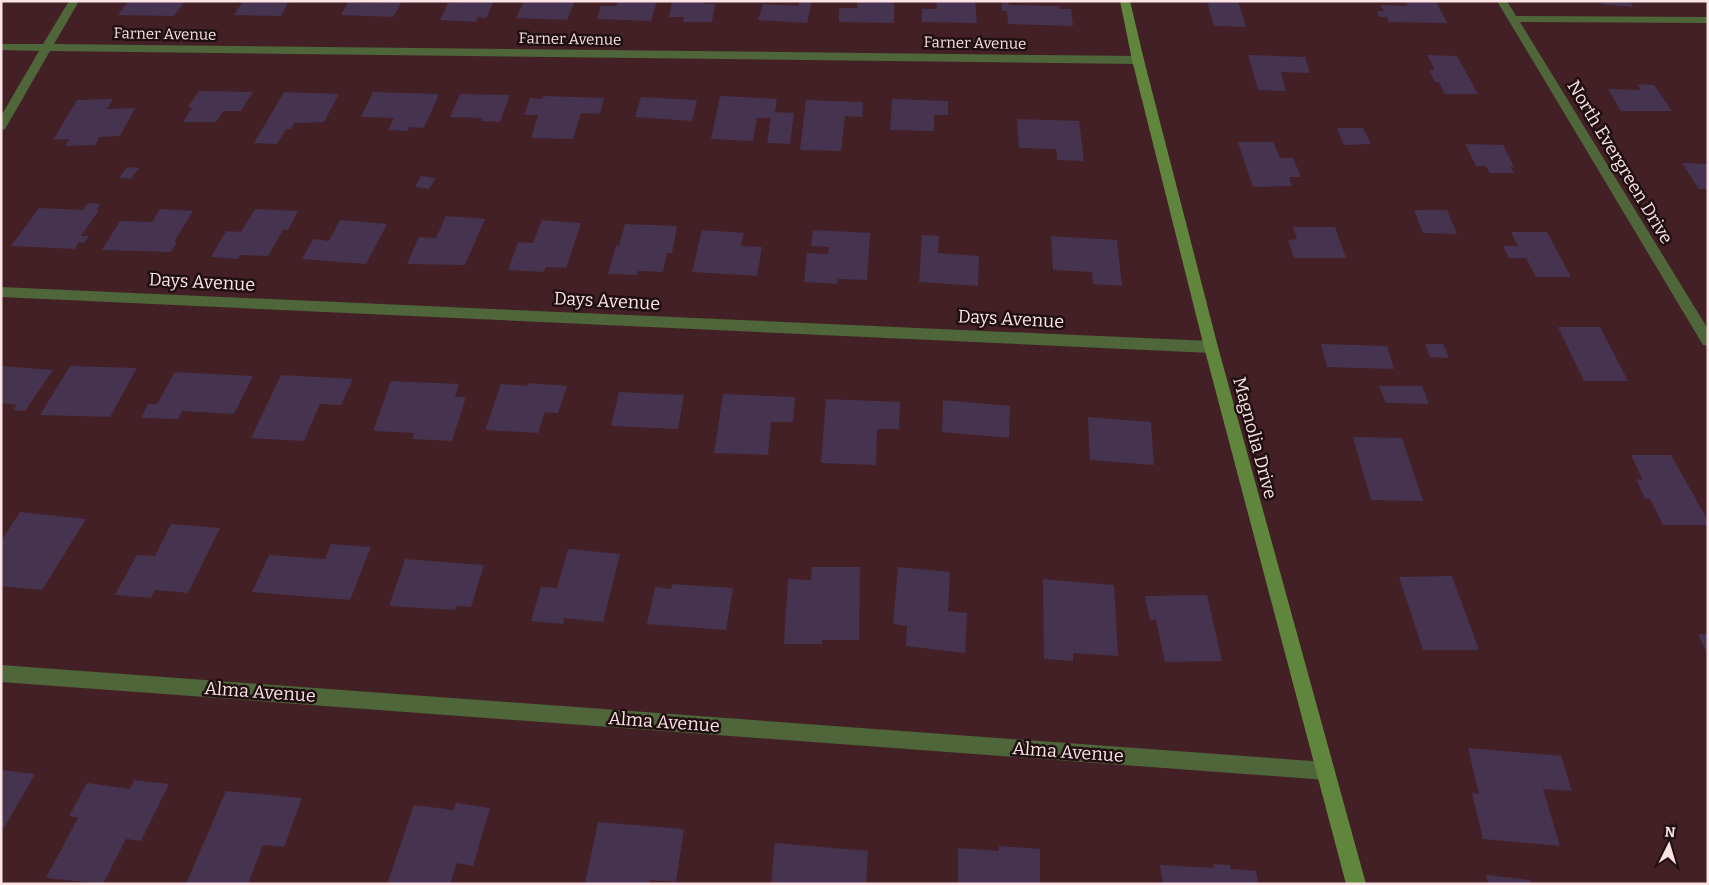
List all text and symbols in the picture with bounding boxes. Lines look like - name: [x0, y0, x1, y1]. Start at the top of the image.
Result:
- street label: Farner Avenue: [114, 24, 216, 44]
- street label: Farner Avenue: [519, 29, 621, 49]
- street label: Farner Avenue: [924, 33, 1026, 53]
- street label: North Evergreen Drive: [1562, 76, 1678, 248]
- street label: Days Avenue: [148, 268, 256, 296]
- street label: Days Avenue: [553, 287, 661, 315]
- street label: Days Avenue: [957, 305, 1065, 333]
- street label: Magnolia Drive: [1228, 375, 1282, 501]
- street label: Alma Avenue: [204, 677, 316, 707]
- street label: Alma Avenue: [608, 707, 720, 737]
- street label: Alma Avenue: [1012, 737, 1124, 767]
- north arrow: [1644, 820, 1694, 870]
- text: N: [1664, 824, 1676, 842]

